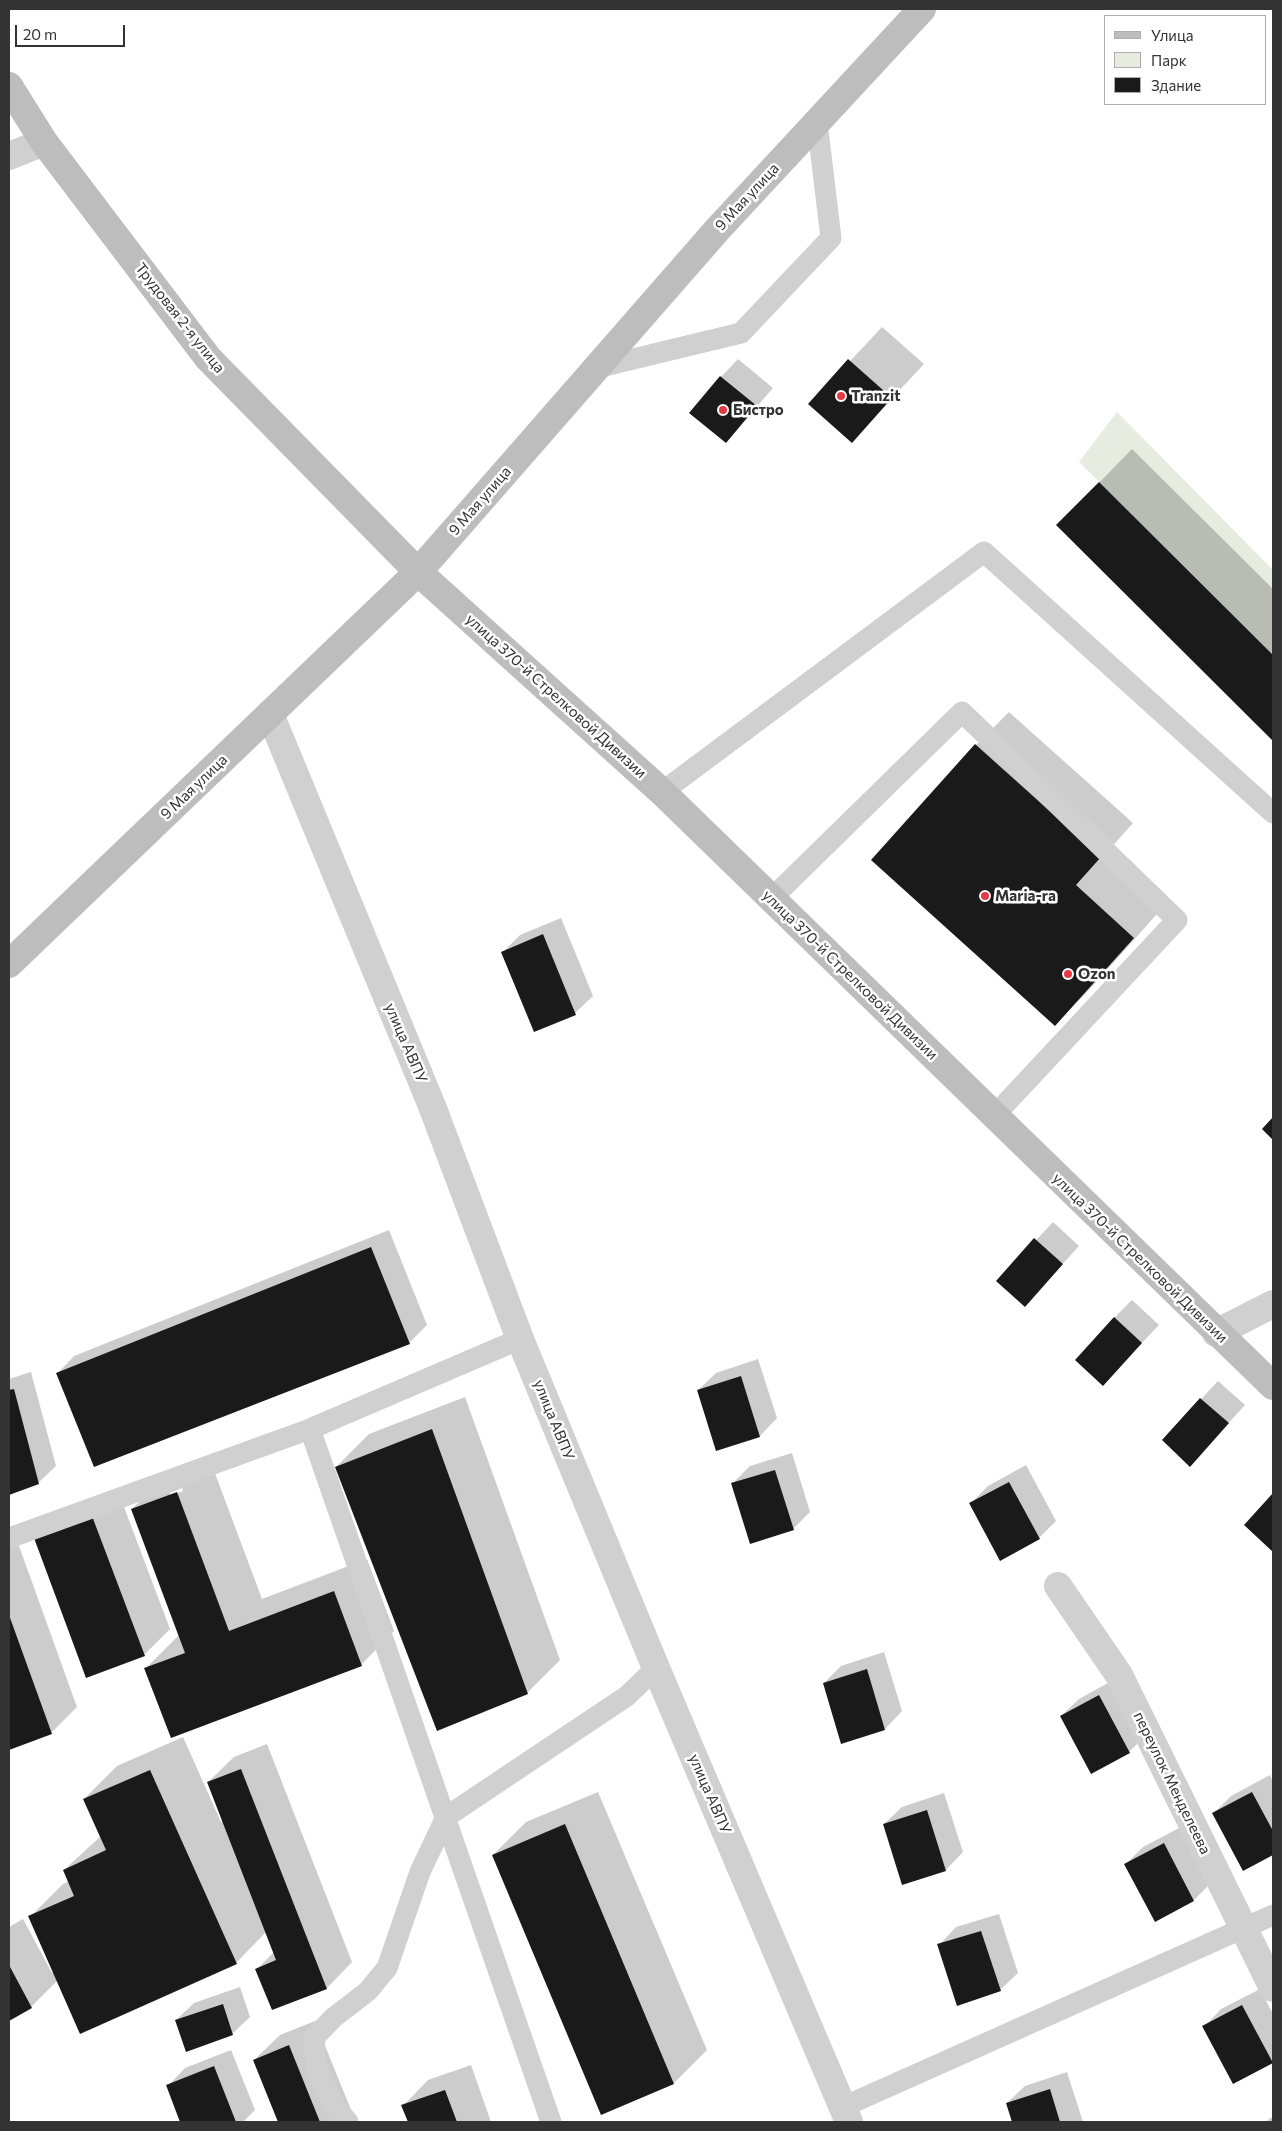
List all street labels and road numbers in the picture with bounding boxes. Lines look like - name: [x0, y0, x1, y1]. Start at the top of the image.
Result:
- street label: 9 Мая улица: [711, 160, 783, 234]
- street label: Трудовая 2-я улица: [131, 259, 229, 377]
- street label: 9 Мая улица: [445, 463, 515, 539]
- street label: улица 370-й Стрелковой Дивизии: [462, 610, 650, 782]
- street label: 9 Мая улица: [157, 751, 231, 823]
- street label: улица 370-й Стрелковой Дивизии: [759, 886, 941, 1064]
- street label: улица АВПУ: [381, 1000, 431, 1086]
- street label: улица 370-й Стрелковой Дивизии: [1049, 1169, 1231, 1347]
- street label: улица АВПУ: [530, 1377, 578, 1463]
- street label: переулок Менделеева: [1130, 1709, 1214, 1857]
- street label: улица АВПУ: [685, 1751, 735, 1837]

